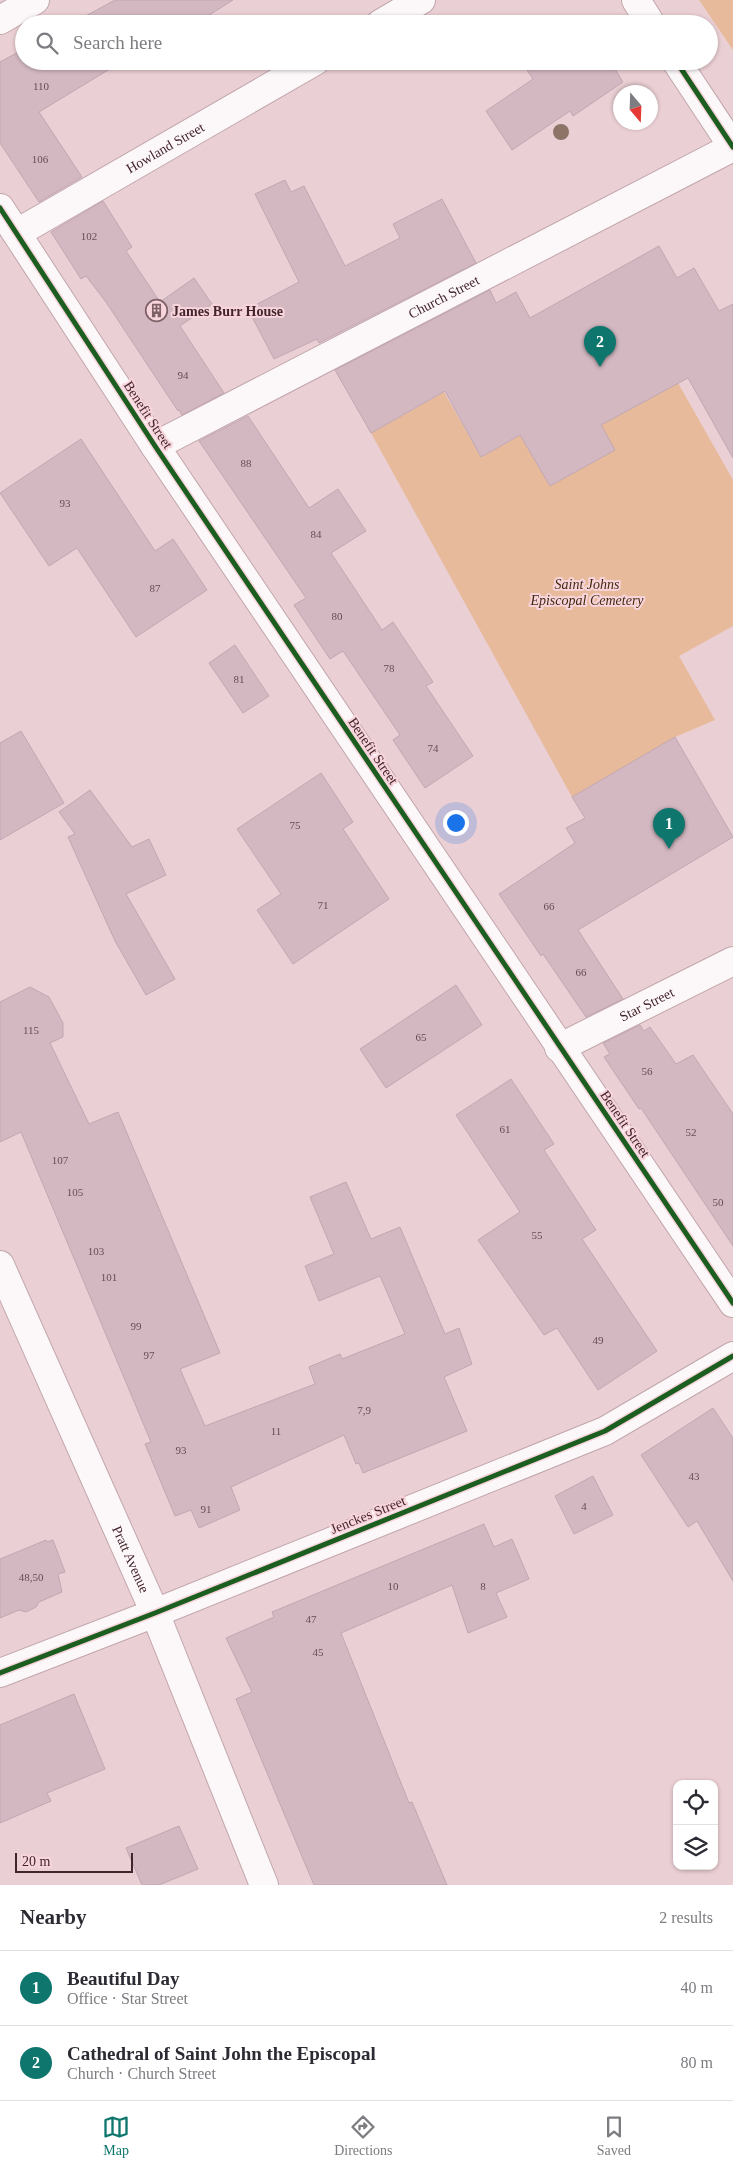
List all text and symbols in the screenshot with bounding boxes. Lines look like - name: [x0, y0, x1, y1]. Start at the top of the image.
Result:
- search box: [15, 15, 718, 70]
- icon: search: [33, 29, 61, 57]
- text: Search here: [73, 32, 162, 53]
- house number: 110: [33, 80, 50, 92]
- north arrow: [613, 85, 658, 130]
- street label: Howland Street: [123, 119, 207, 176]
- house number: 106: [32, 153, 49, 165]
- house number: 102: [81, 230, 97, 242]
- street label: Church Street: [406, 272, 482, 321]
- building icon: James Burr House: [144, 299, 168, 323]
- place label: James Burr House: [172, 304, 283, 319]
- pin: 2: [584, 326, 616, 367]
- house number: 94: [178, 369, 189, 381]
- street label: Benefit Street: [121, 378, 175, 452]
- house number: 88: [241, 457, 252, 469]
- house number: 93: [60, 497, 71, 509]
- house number: 84: [311, 528, 322, 540]
- park label: Saint Johns Episcopal Cemetery: [529, 577, 644, 608]
- house number: 87: [150, 582, 161, 594]
- house number: 80: [332, 610, 343, 622]
- house number: 78: [384, 662, 395, 674]
- house number: 81: [234, 673, 245, 685]
- street label: Benefit Street: [345, 715, 401, 787]
- house number: 74: [428, 742, 439, 754]
- pin: 1: [653, 808, 685, 849]
- your location: [443, 810, 469, 836]
- house number: 75: [290, 819, 301, 831]
- house number: 71: [318, 899, 329, 911]
- house number: 66: [544, 900, 555, 912]
- house number: 66: [576, 966, 587, 978]
- street label: Star Street: [617, 984, 676, 1024]
- house number: 115: [23, 1024, 40, 1036]
- house number: 65: [416, 1031, 427, 1043]
- house number: 56: [642, 1065, 653, 1077]
- street label: Benefit Street: [597, 1088, 653, 1160]
- house number: 61: [500, 1123, 511, 1135]
- house number: 52: [686, 1126, 697, 1138]
- house number: 107: [52, 1154, 69, 1166]
- house number: 105: [67, 1186, 84, 1198]
- house number: 50: [713, 1196, 724, 1208]
- house number: 55: [532, 1229, 543, 1241]
- house number: 103: [88, 1245, 105, 1257]
- house number: 101: [101, 1271, 117, 1283]
- house number: 99: [131, 1320, 142, 1332]
- house number: 49: [593, 1334, 604, 1346]
- house number: 97: [144, 1349, 155, 1361]
- house number: 7,9: [357, 1404, 371, 1416]
- house number: 11: [271, 1425, 281, 1437]
- house number: 93: [176, 1444, 187, 1456]
- house number: 43: [689, 1470, 700, 1482]
- street label: Jenckes Street: [328, 1493, 408, 1537]
- house number: 4: [581, 1500, 587, 1512]
- house number: 91: [201, 1503, 212, 1515]
- street label: Pratt Avenue: [110, 1523, 152, 1595]
- house number: 48,50: [19, 1571, 44, 1583]
- house number: 10: [388, 1580, 399, 1592]
- house number: 8: [480, 1580, 486, 1592]
- house number: 47: [306, 1613, 317, 1625]
- house number: 45: [313, 1646, 324, 1658]
- map controls: [673, 1780, 718, 1870]
- button: locate: [673, 1780, 718, 1825]
- button: layers: [673, 1825, 718, 1870]
- scale bar: [15, 1850, 132, 1873]
- text: 20 m: [22, 1854, 50, 1869]
- text: Nearby: [20, 1905, 87, 1929]
- text: 2 results: [659, 1909, 713, 1926]
- text: Beautiful Day: [67, 1968, 179, 1989]
- text: 1: [32, 1979, 40, 1996]
- text: 40 m: [681, 1979, 713, 1996]
- text: Office · Star Street: [67, 1990, 188, 2007]
- text: Cathedral of Saint John the Episcopal: [67, 2043, 376, 2064]
- text: 2: [32, 2054, 40, 2071]
- text: 80 m: [681, 2054, 713, 2071]
- text: Church · Church Street: [67, 2065, 216, 2082]
- tab: Map: [102, 2113, 130, 2159]
- tab: Directions: [334, 2113, 393, 2159]
- tab: Saved: [597, 2113, 631, 2159]

